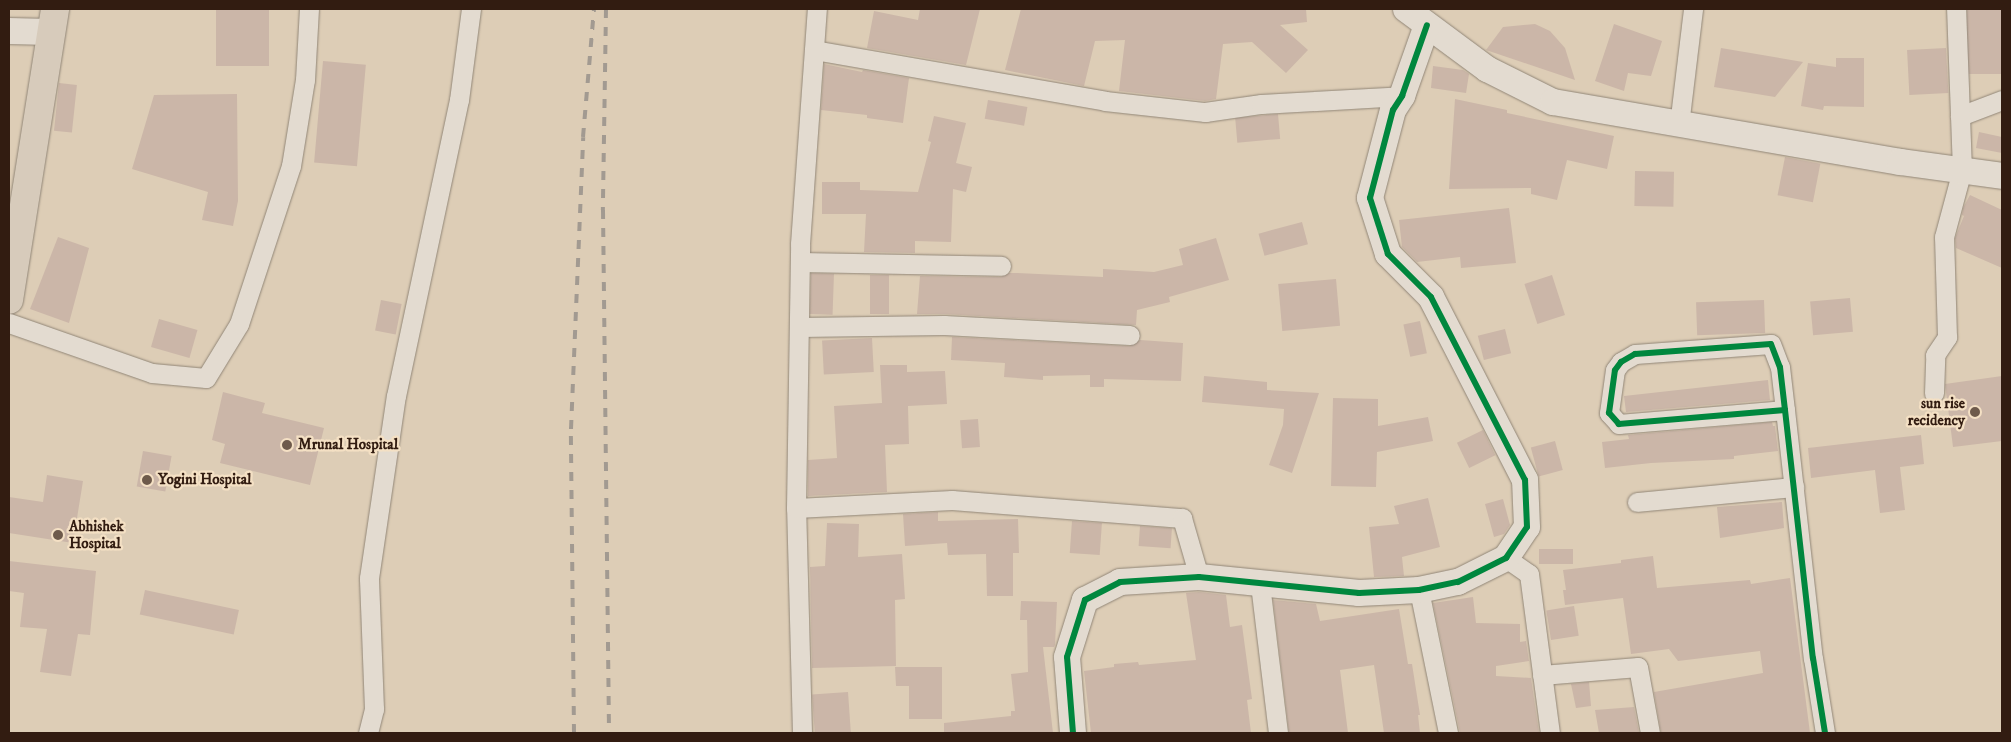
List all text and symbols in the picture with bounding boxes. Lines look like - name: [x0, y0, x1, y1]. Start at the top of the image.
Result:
- place label: sun rise recidency: [1908, 394, 1965, 429]
- marker: sun rise recidency: [1969, 406, 1981, 418]
- place label: Mrunal Hospital: [298, 436, 398, 454]
- marker: Mrunal Hospital: [280, 438, 294, 452]
- place label: Yogini Hospital: [158, 471, 252, 489]
- marker: Yogini Hospital: [140, 473, 154, 487]
- place label: Abhishek Hospital: [69, 517, 124, 552]
- marker: Abhishek Hospital: [51, 528, 65, 542]

